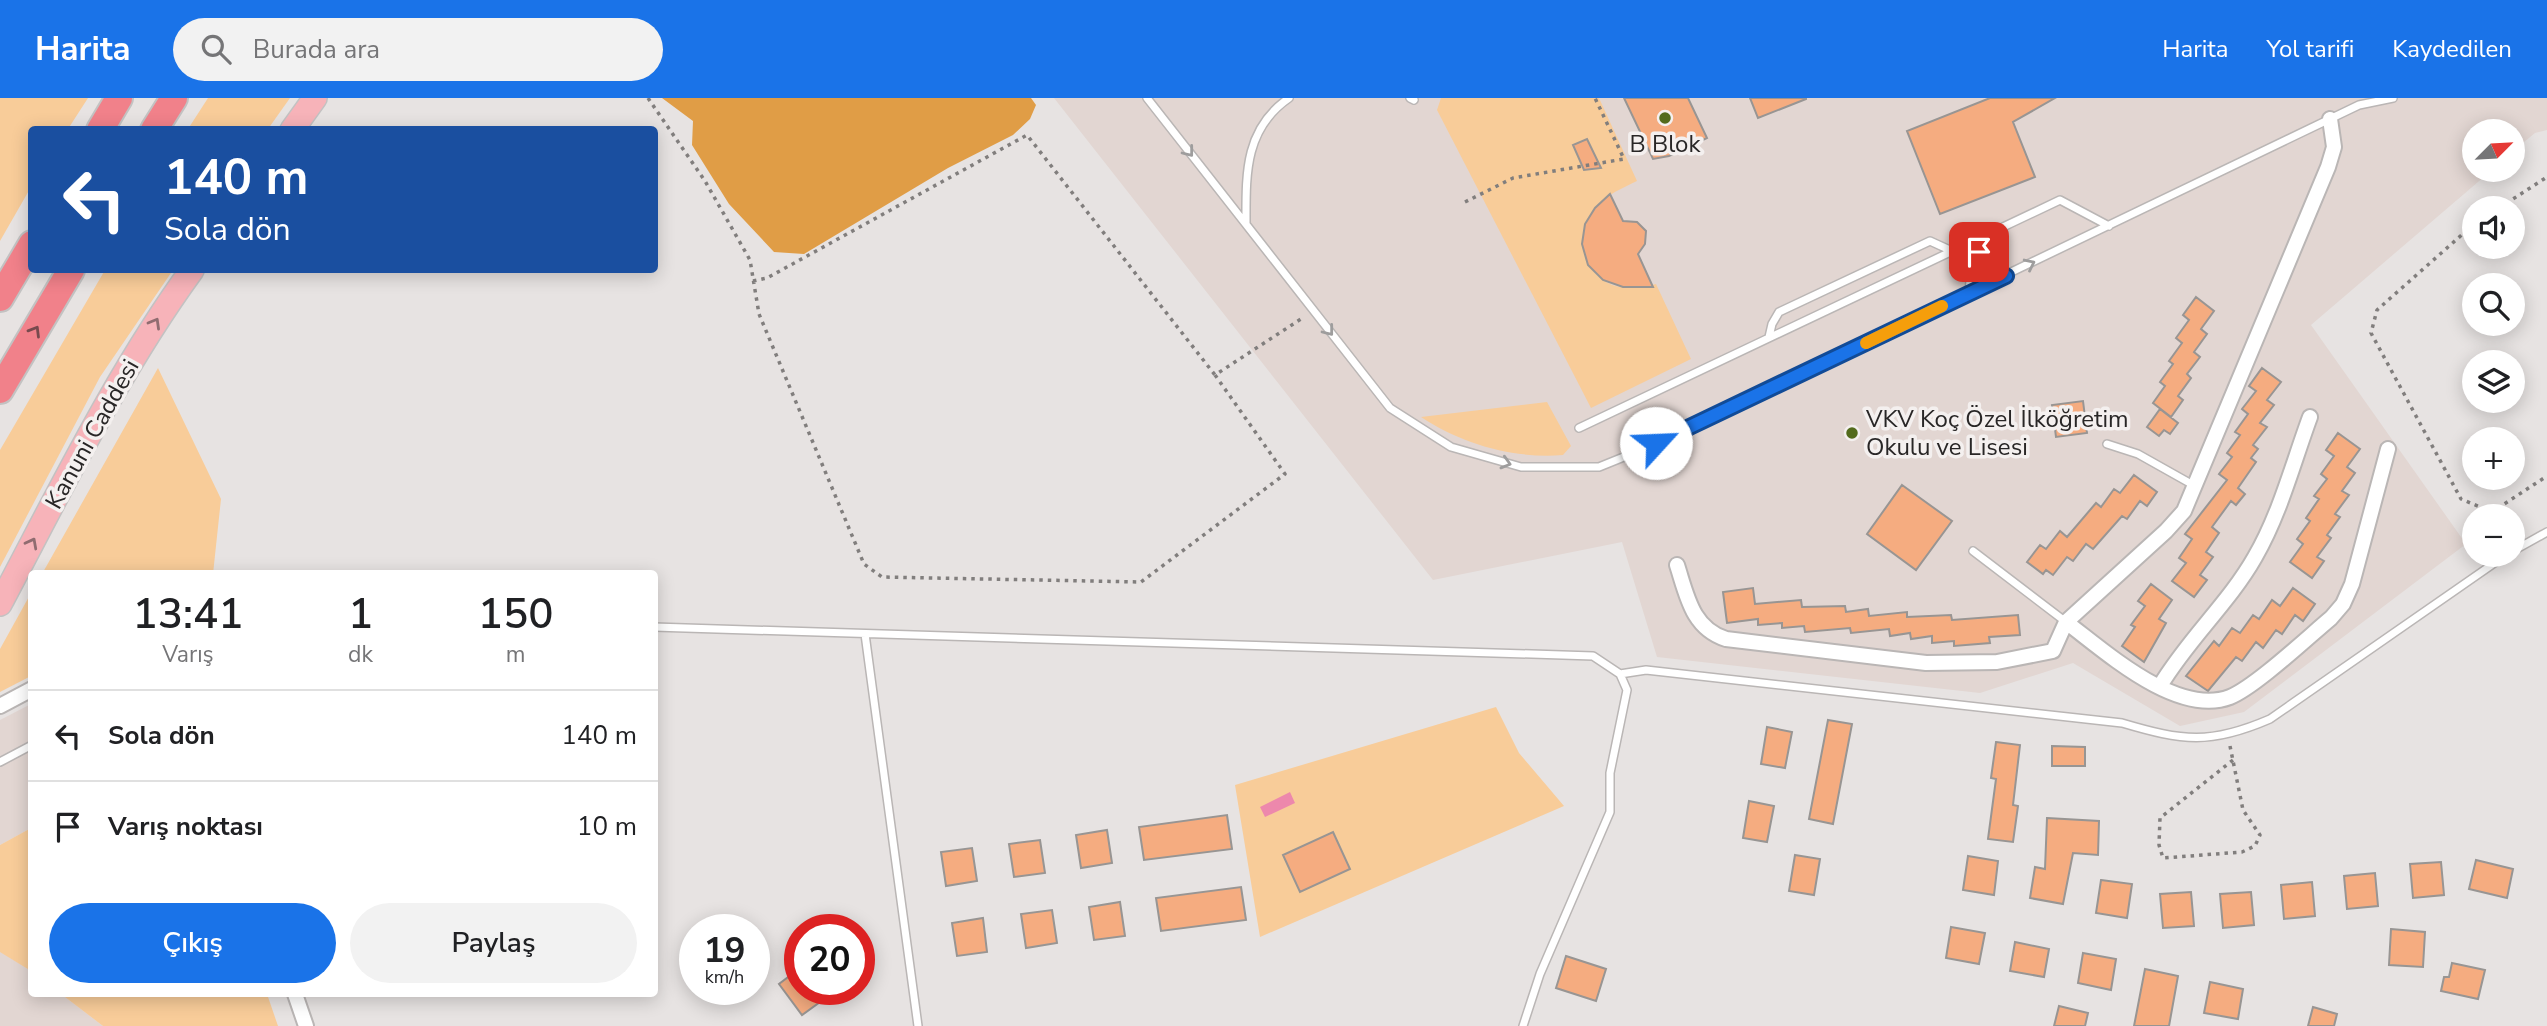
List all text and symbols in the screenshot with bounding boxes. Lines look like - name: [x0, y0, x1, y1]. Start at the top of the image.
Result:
- search box: [173, 18, 663, 81]
- text: Harita: [35, 27, 131, 72]
- icon: search: [197, 30, 235, 68]
- text: Burada ara: [253, 32, 380, 67]
- text: Harita: [2162, 33, 2228, 65]
- text: Yol tarifi: [2266, 33, 2354, 65]
- text: Kaydedilen: [2392, 33, 2512, 65]
- marker: B Blok: [1657, 110, 1673, 126]
- north arrow: [2462, 119, 2525, 182]
- map controls: [2462, 119, 2525, 567]
- place label: B Blok: [1630, 128, 1701, 160]
- text: 140 m: [164, 144, 308, 211]
- one-way arrow: [1180, 144, 1193, 156]
- icon: left: [49, 154, 140, 245]
- button: sound: [2462, 196, 2525, 259]
- text: Sola dön: [164, 208, 291, 251]
- pin: [1949, 222, 2009, 282]
- icon: arrive: [1960, 233, 1998, 271]
- one-way arrow: [2023, 258, 2035, 272]
- button: search: [2462, 273, 2525, 336]
- one-way arrow: [146, 318, 159, 331]
- one-way arrow: [1321, 323, 1334, 335]
- one-way arrow: [26, 326, 39, 339]
- button: layers: [2462, 350, 2525, 413]
- street label: Kanuni Caddesi: [38, 353, 146, 515]
- place label: VKV Koç Özel İlköğretim Okulu ve Lisesi: [1865, 403, 2129, 463]
- position arrow: [1619, 406, 1693, 480]
- marker: VKV Koç Özel İlköğretim Okulu ve Lisesi: [1844, 425, 1860, 441]
- button: +: [2462, 427, 2525, 490]
- one-way arrow: [1499, 454, 1511, 469]
- button: −: [2462, 504, 2525, 567]
- one-way arrow: [24, 538, 37, 550]
- text: 13:41: [133, 586, 243, 643]
- text: 1: [348, 586, 373, 643]
- text: 150: [478, 586, 553, 643]
- text: Varış: [162, 639, 214, 670]
- text: dk: [348, 639, 373, 670]
- text: m: [506, 639, 525, 670]
- icon: left: [49, 717, 87, 755]
- text: Sola dön: [108, 718, 215, 753]
- text: 140 m: [561, 718, 637, 753]
- icon: arrive: [49, 808, 87, 846]
- text: Varış noktası: [108, 809, 263, 844]
- text: 10 m: [577, 809, 637, 844]
- button: Çıkış: [49, 903, 336, 983]
- button: Paylaş: [350, 903, 637, 983]
- speed limit sign: 20: [784, 914, 875, 1005]
- text: 19: [703, 927, 746, 974]
- text: km/h: [705, 965, 744, 989]

